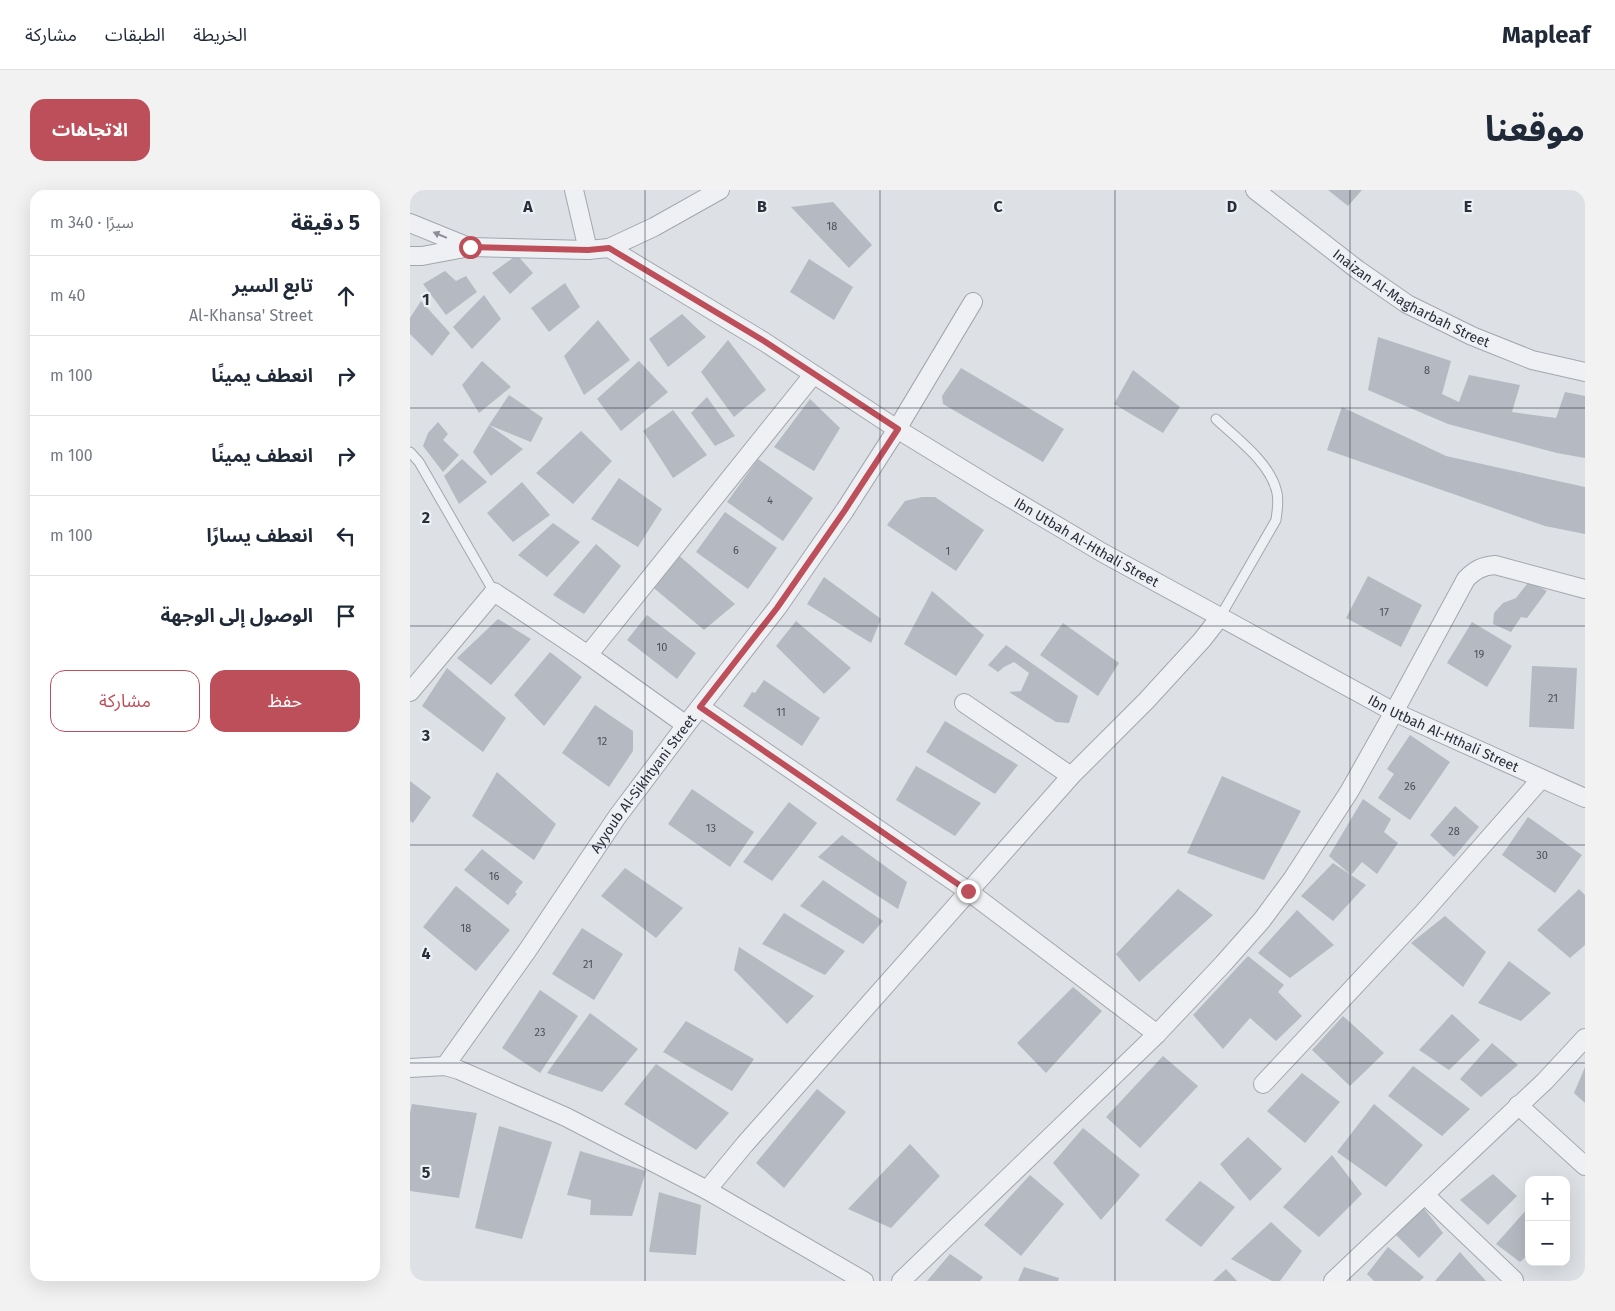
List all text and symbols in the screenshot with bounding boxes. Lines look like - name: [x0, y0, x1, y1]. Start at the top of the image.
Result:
- text: Mapleaf: [1502, 21, 1590, 49]
- text: مشاركة: [25, 24, 77, 46]
- text: الطبقات: [105, 24, 165, 46]
- text: الخريطة: [193, 24, 247, 46]
- button: الاتجاهات: [30, 99, 150, 161]
- text: موقعنا: [1485, 108, 1585, 150]
- text: A: [522, 197, 533, 216]
- text: B: [757, 197, 767, 216]
- text: C: [993, 197, 1003, 216]
- text: D: [1227, 197, 1237, 216]
- text: E: [1464, 197, 1472, 216]
- text: 5 دقيقة: [291, 210, 360, 236]
- text: سيرًا · 340 m: [50, 213, 134, 232]
- house number: 18: [827, 220, 837, 233]
- one-way arrow: [432, 231, 447, 239]
- route start: [459, 236, 482, 259]
- street label: Inaizan Al-Magharbah Street: [1329, 246, 1493, 352]
- text: تابع السير: [232, 274, 313, 297]
- icon: ahead: [332, 282, 360, 310]
- text: 40 m: [50, 286, 85, 305]
- text: 1: [422, 290, 430, 309]
- text: Al-Khansa' Street: [189, 306, 313, 325]
- icon: right: [332, 362, 360, 390]
- text: انعطف يمينًا: [211, 364, 313, 387]
- house number: 8: [1424, 364, 1430, 377]
- text: 100 m: [50, 366, 93, 385]
- icon: right: [332, 442, 360, 470]
- text: انعطف يمينًا: [211, 444, 313, 467]
- text: 100 m: [50, 446, 93, 465]
- house number: 4: [767, 494, 773, 507]
- street label: Ibn Utbah Al-Hthali Street: [1011, 494, 1162, 591]
- text: 2: [422, 508, 430, 527]
- icon: left: [332, 522, 360, 550]
- text: انعطف يسارًا: [206, 524, 313, 547]
- text: 100 m: [50, 526, 93, 545]
- house number: 6: [733, 544, 739, 557]
- house number: 1: [946, 545, 950, 558]
- icon: arrive: [332, 602, 360, 630]
- text: الوصول إلى الوجهة: [161, 604, 313, 627]
- house number: 17: [1379, 606, 1389, 619]
- house number: 10: [657, 641, 667, 654]
- house number: 19: [1474, 648, 1484, 661]
- button: مشاركة: [50, 670, 200, 732]
- button: حفظ: [210, 670, 360, 732]
- street label: Ibn Utbah Al-Hthali Street: [1365, 691, 1522, 776]
- house number: 21: [1548, 692, 1558, 705]
- house number: 11: [776, 706, 786, 719]
- street label: Ayyoub Al-Sikhtyani Street: [587, 711, 700, 856]
- text: 3: [421, 726, 430, 745]
- house number: 12: [597, 735, 607, 748]
- house number: 26: [1404, 780, 1416, 793]
- house number: 13: [706, 822, 716, 835]
- house number: 28: [1448, 825, 1460, 838]
- house number: 30: [1536, 849, 1548, 862]
- house number: 16: [489, 870, 499, 883]
- route end: [957, 880, 980, 903]
- house number: 18: [461, 922, 471, 935]
- text: 4: [421, 944, 431, 963]
- house number: 21: [583, 958, 593, 971]
- house number: 23: [535, 1026, 545, 1039]
- text: 5: [422, 1163, 431, 1182]
- map controls: [1525, 1176, 1570, 1266]
- button: +: [1525, 1176, 1570, 1221]
- button: −: [1525, 1221, 1570, 1266]

